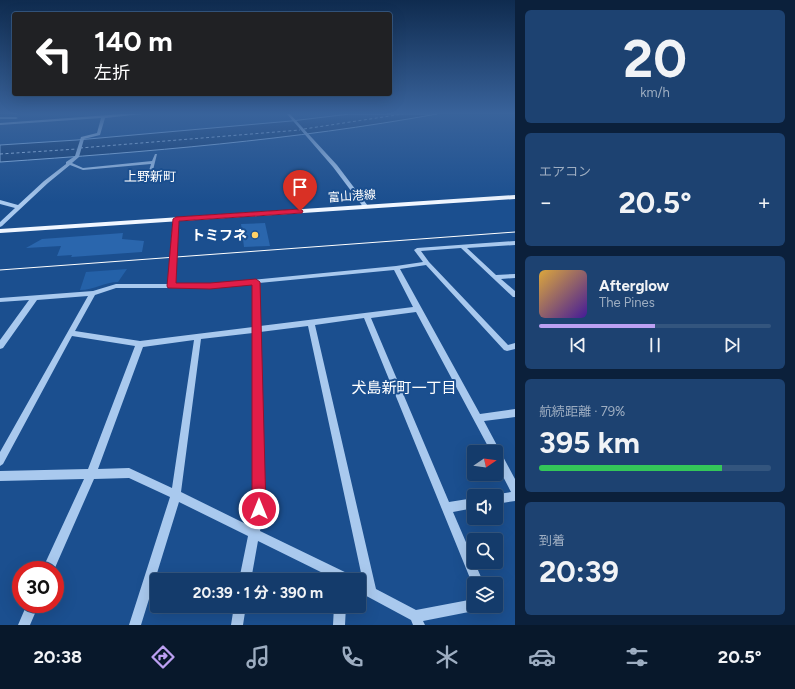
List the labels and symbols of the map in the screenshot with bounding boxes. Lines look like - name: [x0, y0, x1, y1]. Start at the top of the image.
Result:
- district label: 上野新町: [124, 169, 176, 184]
- pin: [283, 170, 317, 211]
- street label: 富山港線: [328, 187, 376, 205]
- place label: トミフネ: [191, 227, 247, 244]
- marker: トミフネ: [250, 230, 260, 240]
- district label: 犬島新町一丁目: [351, 379, 457, 397]
- north arrow: [467, 445, 503, 481]
- position arrow: [238, 488, 280, 530]
- speed limit sign: 30: [12, 561, 64, 613]

